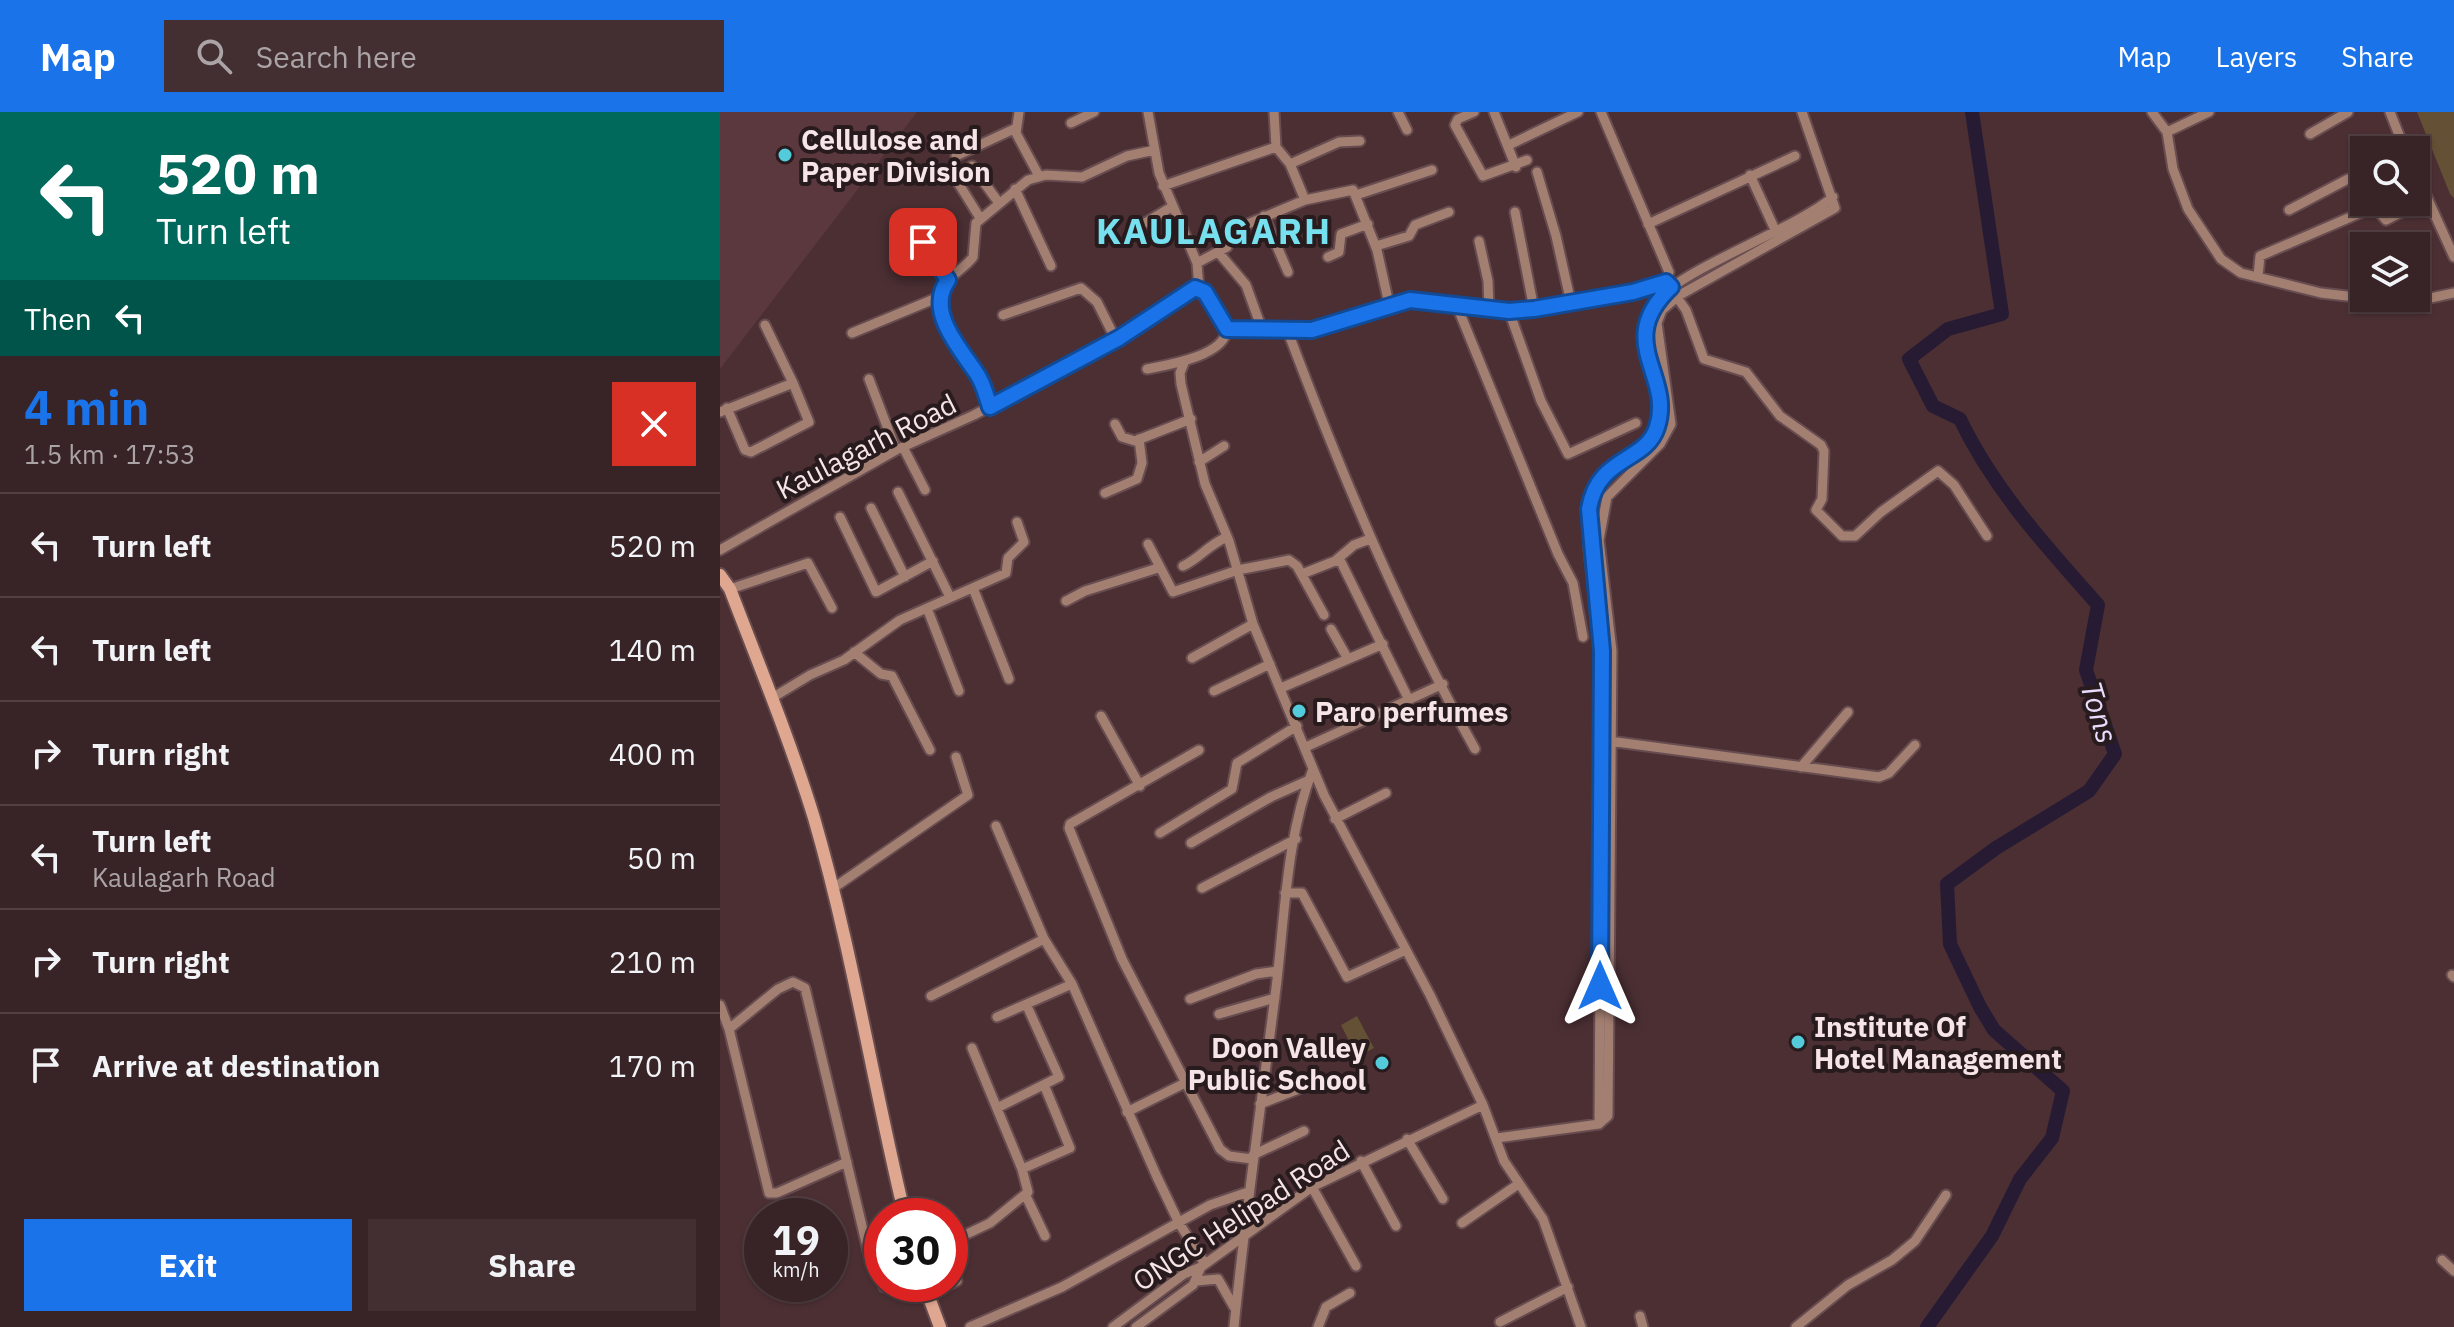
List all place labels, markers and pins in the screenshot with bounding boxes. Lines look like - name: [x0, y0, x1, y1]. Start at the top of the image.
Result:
- place label: Cellulose and Paper Division: [801, 121, 991, 190]
- marker: Cellulose and Paper Division: [776, 146, 794, 164]
- pin: [889, 208, 957, 276]
- place label: Paro perfumes: [1315, 693, 1508, 730]
- marker: Paro perfumes: [1290, 702, 1308, 720]
- place label: Institute Of Hotel Management: [1814, 1008, 2062, 1077]
- place label: Doon Valley Public School: [1188, 1029, 1366, 1098]
- marker: Institute Of Hotel Management: [1789, 1033, 1807, 1051]
- marker: Doon Valley Public School: [1373, 1054, 1391, 1072]

